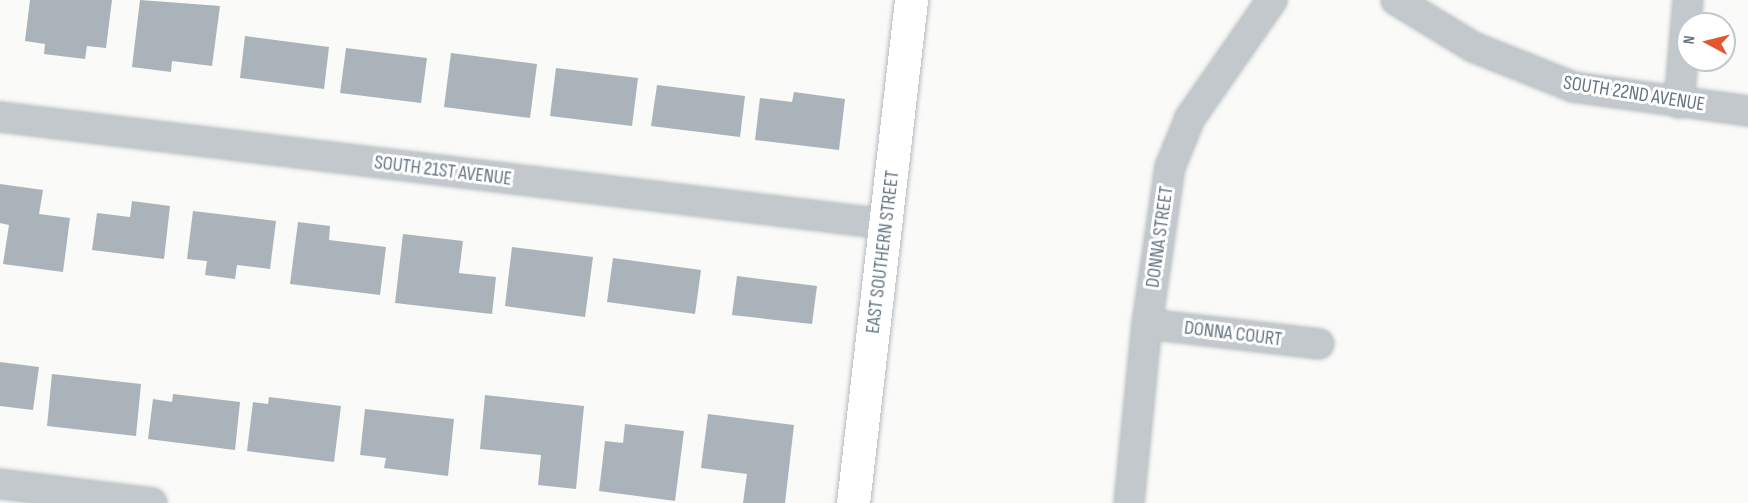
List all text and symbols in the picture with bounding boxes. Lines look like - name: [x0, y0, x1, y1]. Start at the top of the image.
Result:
- north arrow: [1676, 12, 1736, 72]
- text: N: [1680, 35, 1700, 45]
- street label: SOUTH 22ND AVENUE: [1561, 71, 1707, 117]
- street label: SOUTH 21ST AVENUE: [373, 151, 513, 191]
- street label: EAST SOUTHERN STREET: [861, 169, 905, 335]
- street label: DONNA STREET: [1141, 185, 1179, 289]
- street label: DONNA COURT: [1183, 316, 1283, 352]

